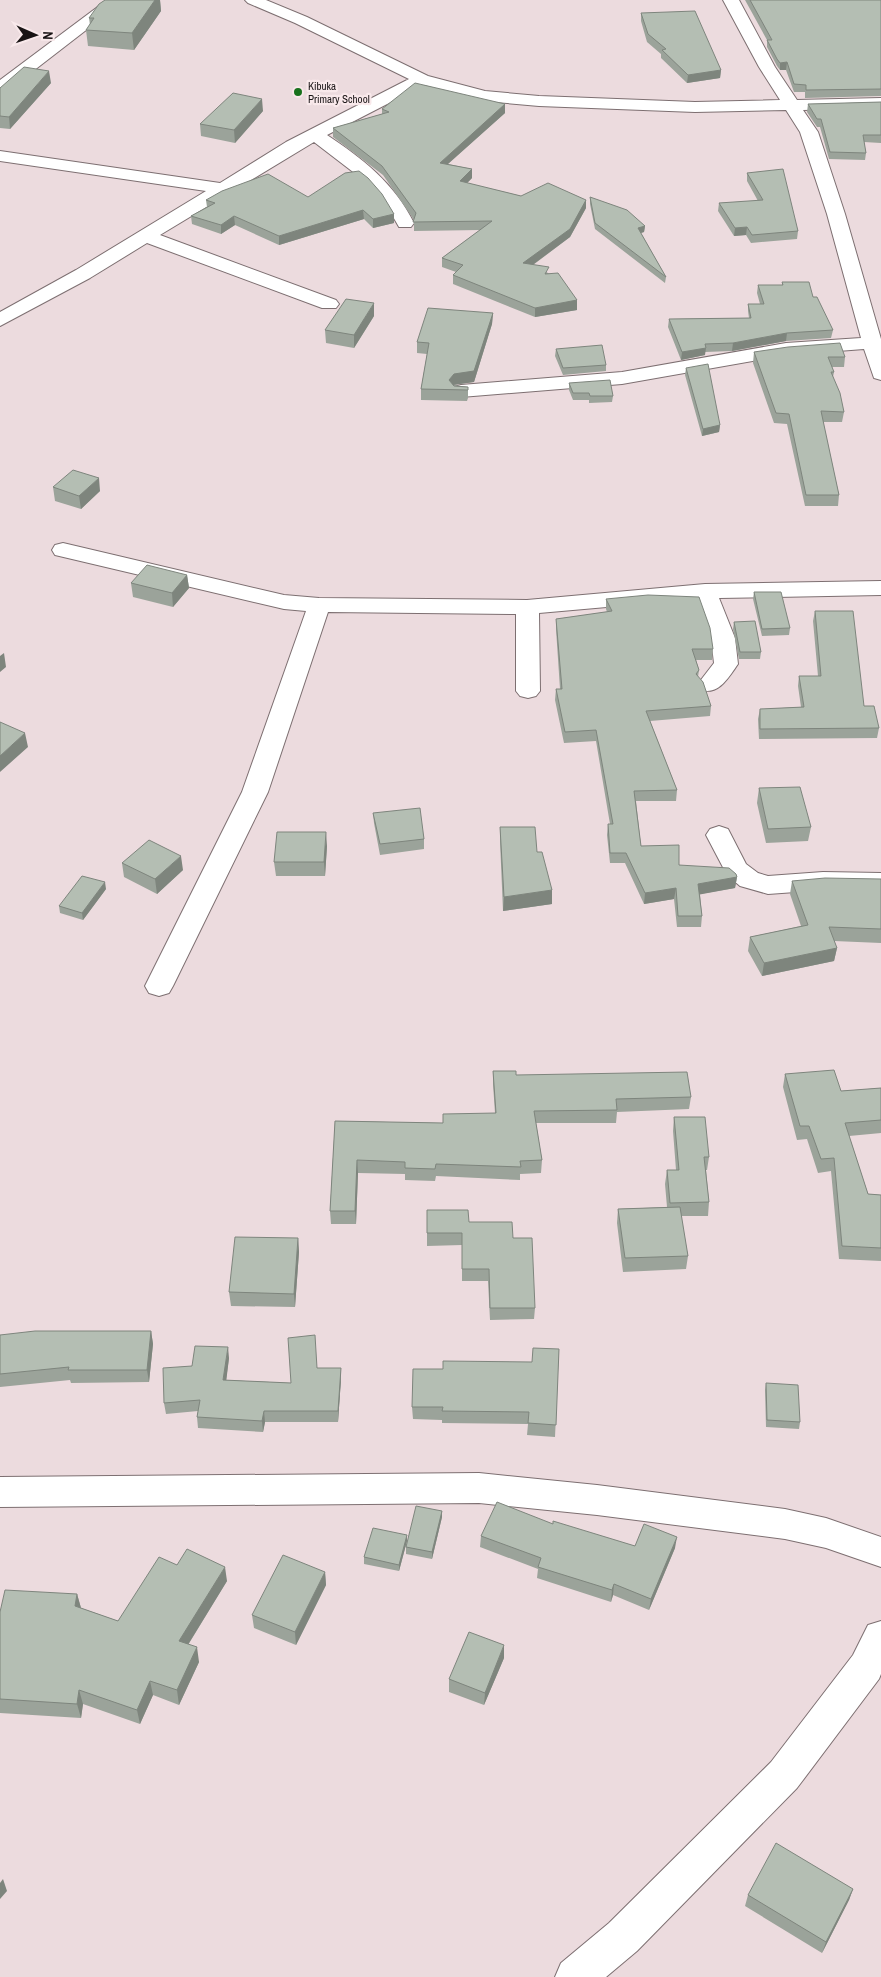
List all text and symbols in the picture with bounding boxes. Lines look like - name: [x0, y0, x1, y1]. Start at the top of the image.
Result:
- north arrow: [10, 10, 60, 60]
- text: N: [39, 31, 57, 40]
- place label: Kibuka Primary School: [308, 79, 370, 106]
- marker: Kibuka Primary School: [292, 86, 304, 98]

